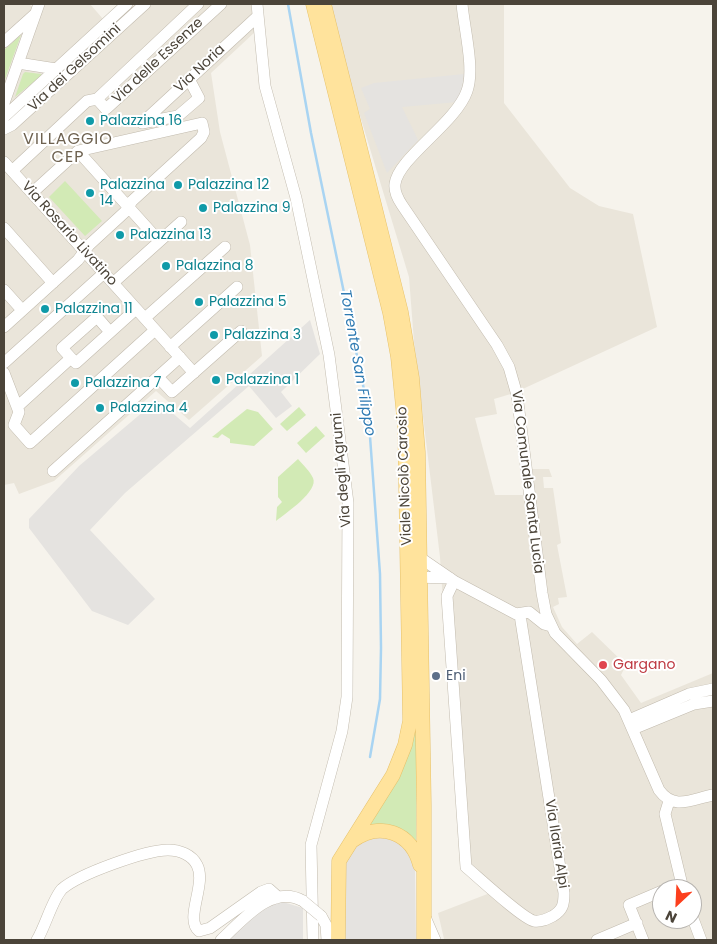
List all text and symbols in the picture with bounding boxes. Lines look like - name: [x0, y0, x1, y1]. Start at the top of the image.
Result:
- street label: Via delle Essenze: [109, 15, 207, 107]
- street label: Via dei Gelsomini: [25, 21, 125, 115]
- street label: Via Noria: [171, 41, 229, 97]
- place label: Palazzina 16: [100, 113, 182, 129]
- marker: Palazzina 16: [84, 115, 96, 127]
- district label: VILLAGGIO CEP: [22, 130, 114, 168]
- place label: Palazzina 14: [100, 177, 165, 210]
- place label: Palazzina 12: [188, 177, 269, 193]
- street label: Via Rosario Livatino: [18, 178, 120, 290]
- marker: Palazzina 12: [172, 179, 184, 191]
- marker: Palazzina 14: [84, 187, 96, 199]
- place label: Palazzina 9: [213, 200, 291, 216]
- marker: Palazzina 9: [197, 202, 209, 214]
- place label: Palazzina 13: [130, 227, 212, 243]
- marker: Palazzina 13: [114, 229, 126, 241]
- place label: Palazzina 8: [176, 258, 254, 274]
- marker: Palazzina 8: [160, 260, 172, 272]
- water label: Torrente San Filippo: [335, 288, 379, 438]
- place label: Palazzina 5: [209, 294, 287, 310]
- marker: Palazzina 5: [193, 296, 205, 308]
- place label: Palazzina 11: [55, 301, 133, 317]
- marker: Palazzina 11: [39, 303, 51, 315]
- place label: Palazzina 3: [224, 327, 301, 343]
- marker: Palazzina 3: [208, 329, 220, 341]
- place label: Palazzina 1: [226, 372, 299, 388]
- marker: Palazzina 1: [210, 374, 222, 386]
- place label: Palazzina 7: [85, 375, 161, 391]
- marker: Palazzina 7: [69, 377, 81, 389]
- street label: Via Comunale Santa Lucia: [507, 389, 547, 575]
- place label: Palazzina 4: [110, 400, 188, 416]
- marker: Palazzina 4: [94, 402, 106, 414]
- street label: Viale Nicolò Carosio: [394, 406, 416, 546]
- street label: Via degli Agrumi: [329, 412, 355, 528]
- place label: Gargano: [613, 657, 675, 673]
- marker: Gargano: [597, 659, 609, 671]
- place label: Eni: [446, 668, 466, 684]
- marker: Eni: [430, 670, 442, 682]
- street label: Via Ilaria Alpi: [541, 798, 571, 890]
- north arrow: [652, 879, 702, 929]
- text: N: [662, 905, 680, 928]

